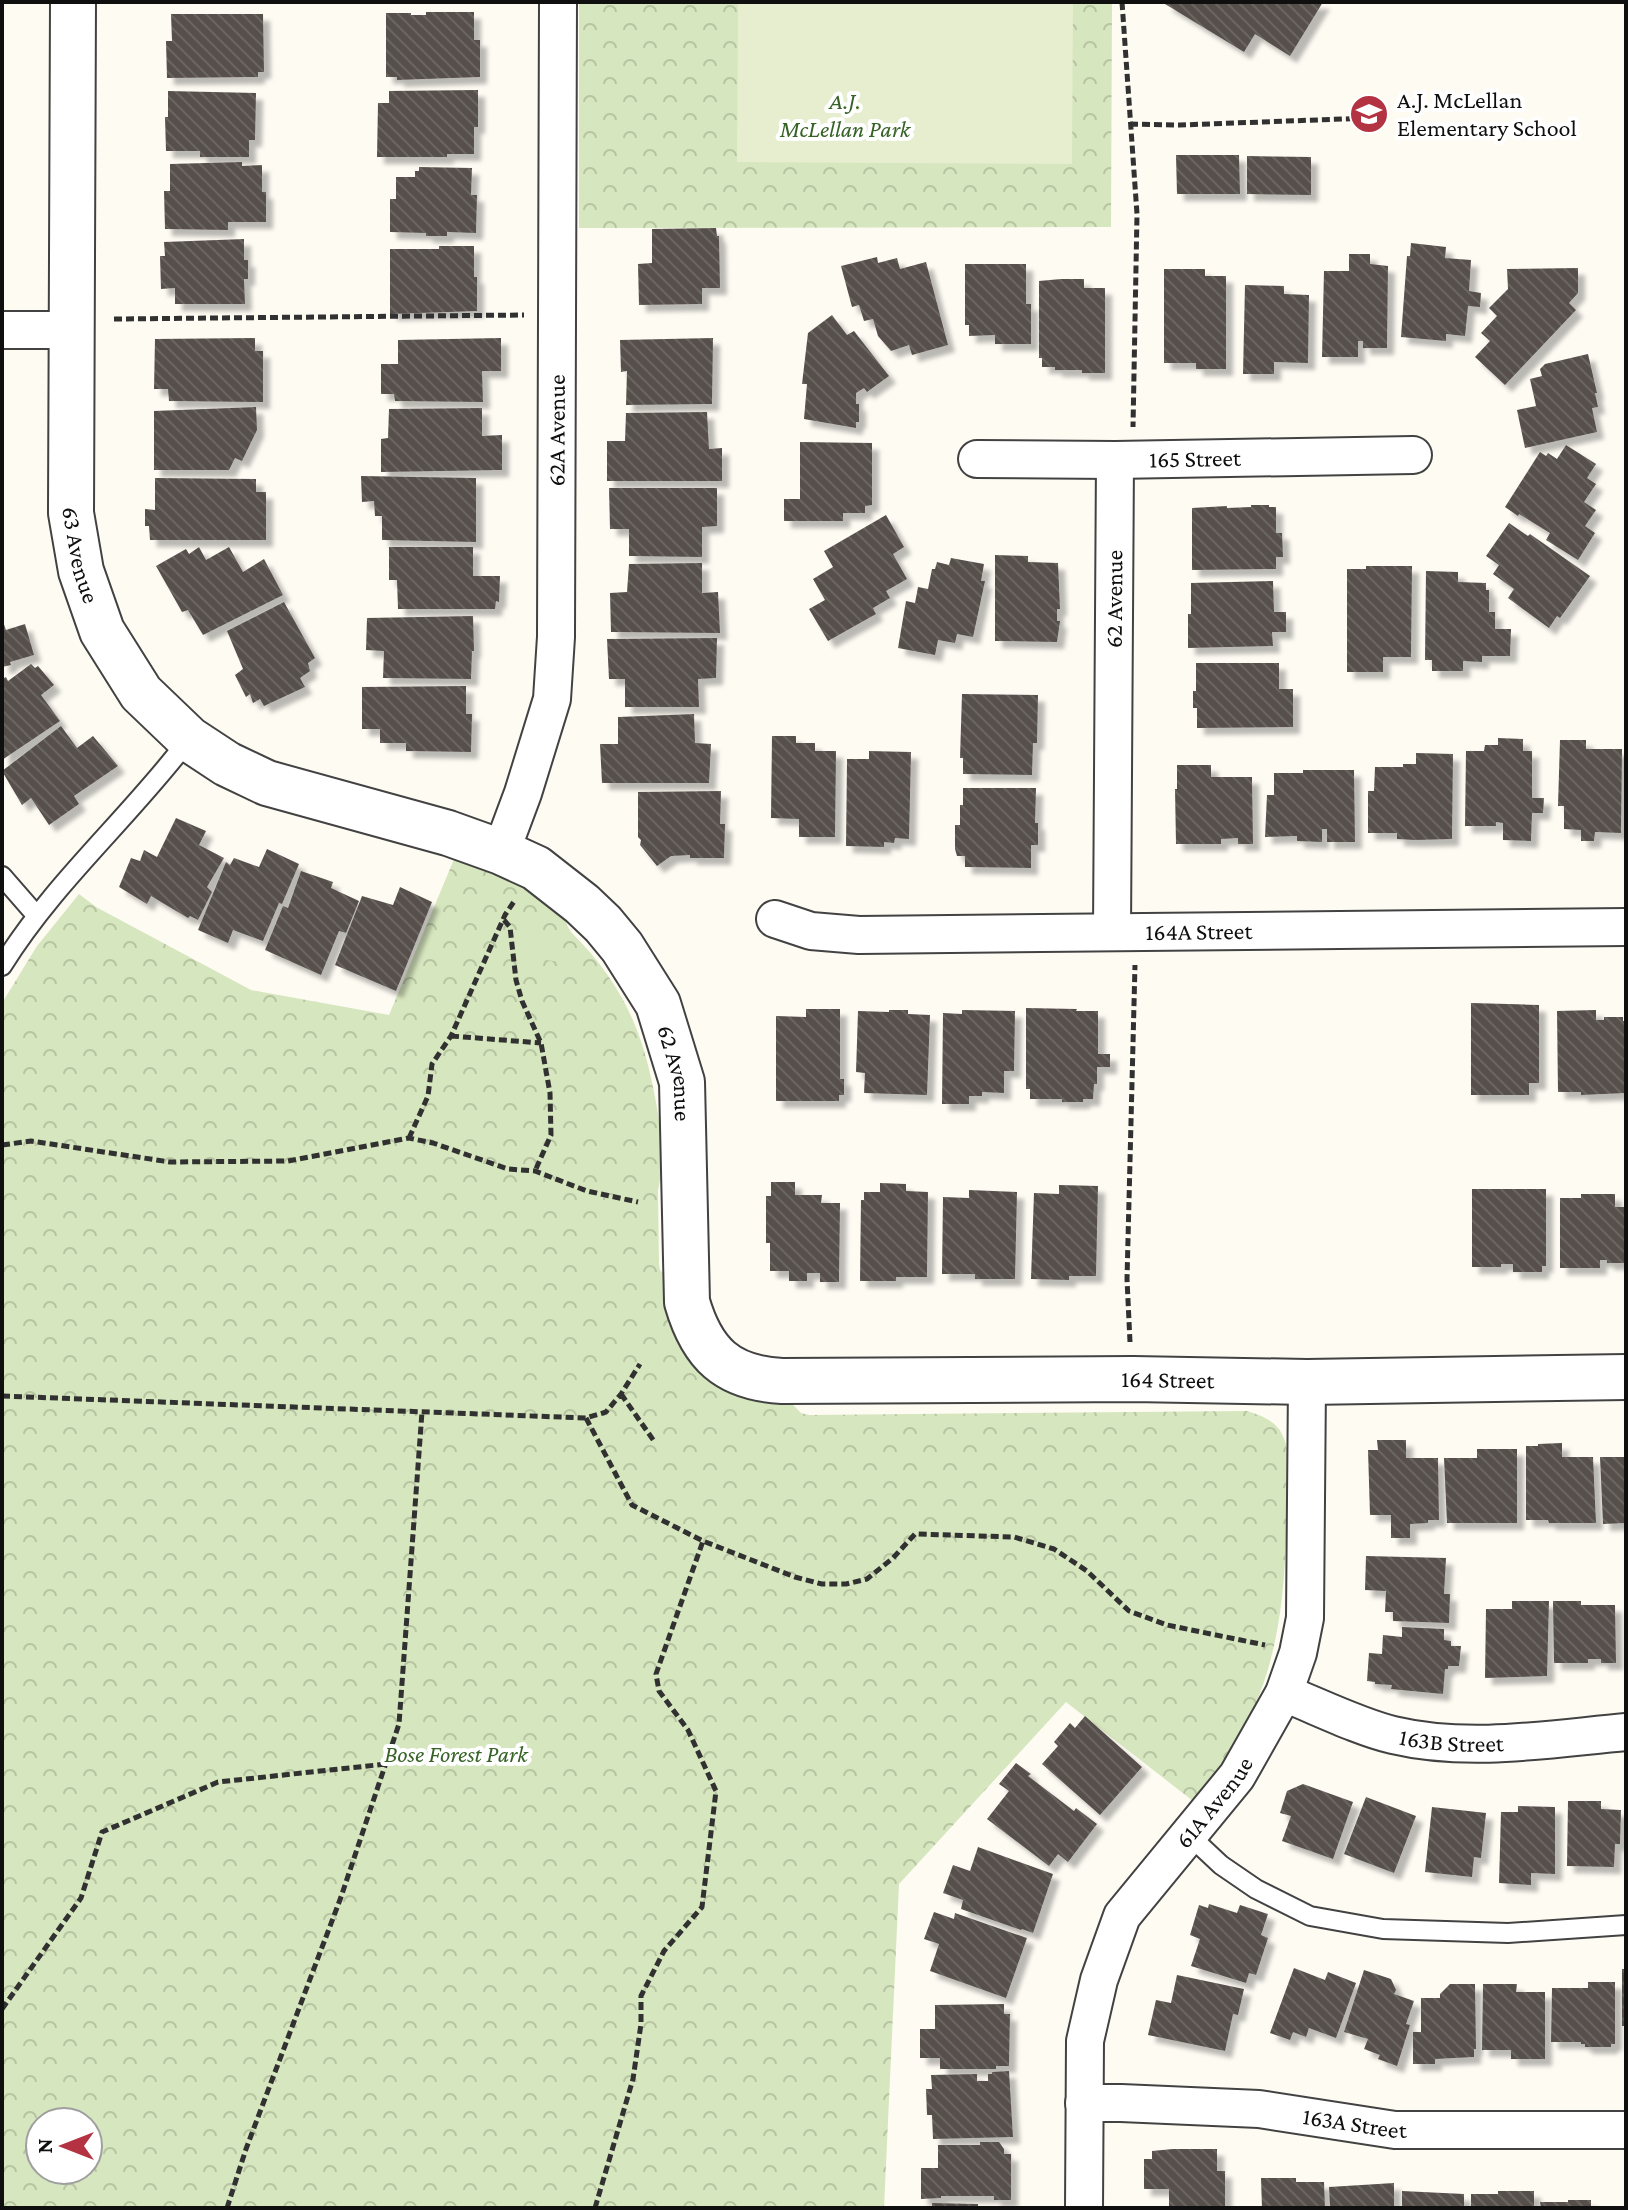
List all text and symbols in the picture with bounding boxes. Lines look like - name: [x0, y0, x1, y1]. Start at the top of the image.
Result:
- place label: A.J. McLellan Elementary School: [1397, 86, 1577, 141]
- park label: A.J. McLellan Park: [779, 87, 912, 142]
- school or university icon: A.J. McLellan Elementary School: [1348, 93, 1390, 135]
- street label: 62A Avenue: [542, 374, 570, 487]
- street label: 165 Street: [1149, 444, 1242, 472]
- street label: 63 Avenue: [58, 507, 105, 607]
- street label: 62 Avenue: [1100, 550, 1127, 648]
- street label: 164A Street: [1145, 917, 1253, 945]
- street label: 62 Avenue: [652, 1022, 697, 1122]
- street label: 164 Street: [1121, 1365, 1216, 1393]
- street label: 163B Street: [1397, 1723, 1505, 1757]
- park label: Bose Forest Park: [384, 1740, 529, 1767]
- street label: 61A Avenue: [1170, 1752, 1258, 1853]
- street label: 163A Street: [1301, 2102, 1408, 2143]
- north arrow: [24, 2106, 104, 2186]
- text: N: [32, 2139, 57, 2154]

